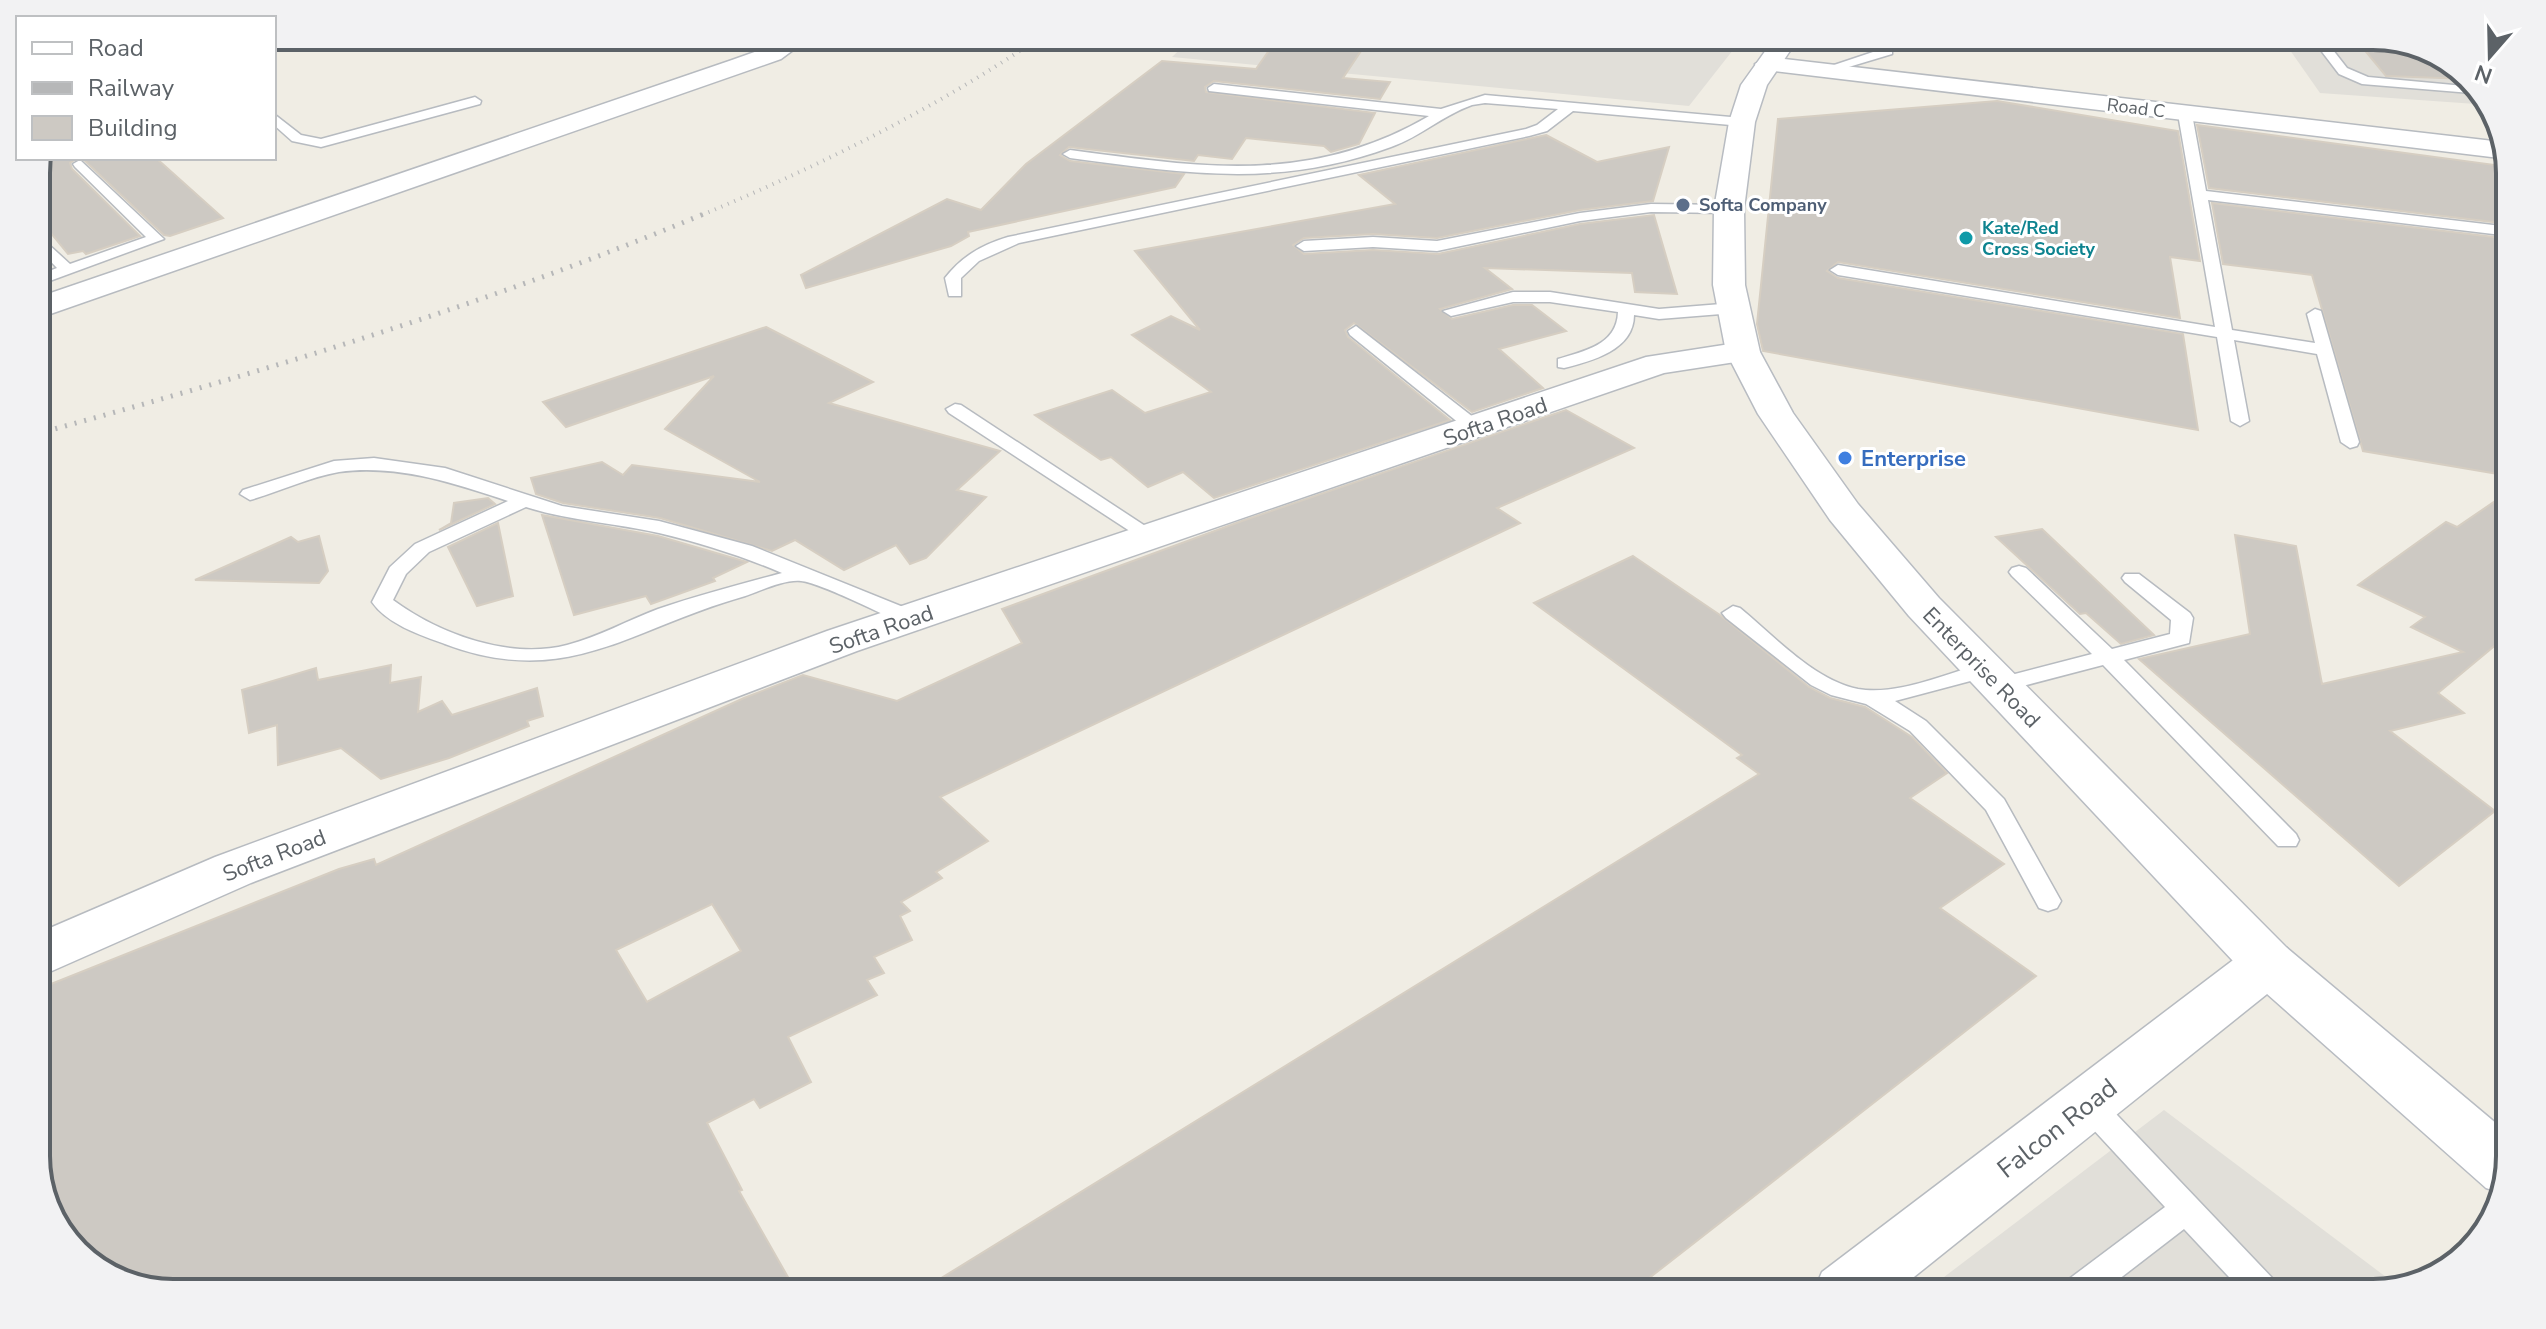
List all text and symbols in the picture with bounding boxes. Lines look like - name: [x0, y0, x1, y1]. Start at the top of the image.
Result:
- legend: [16, 16, 276, 160]
- north arrow: [2450, 16, 2530, 96]
- text: Road: [88, 32, 144, 64]
- text: N: [2471, 57, 2496, 91]
- text: Railway: [88, 72, 175, 104]
- street label: Road C: [2105, 93, 2167, 123]
- text: Building: [88, 112, 178, 144]
- place label: Softa Company: [1699, 193, 1827, 217]
- marker: Softa Company: [1674, 196, 1692, 214]
- place label: Kate/Red Cross Society: [1982, 216, 2096, 261]
- marker: Kate/Red Cross Society: [1957, 229, 1975, 247]
- street label: Softa Road: [1439, 390, 1552, 454]
- place label: Enterprise: [1861, 444, 1966, 474]
- marker: Enterprise: [1836, 449, 1854, 467]
- street label: Softa Road: [825, 598, 938, 662]
- street label: Enterprise Road: [1916, 601, 2047, 735]
- street label: Softa Road: [218, 822, 330, 889]
- street label: Falcon Road: [1990, 1071, 2125, 1186]

